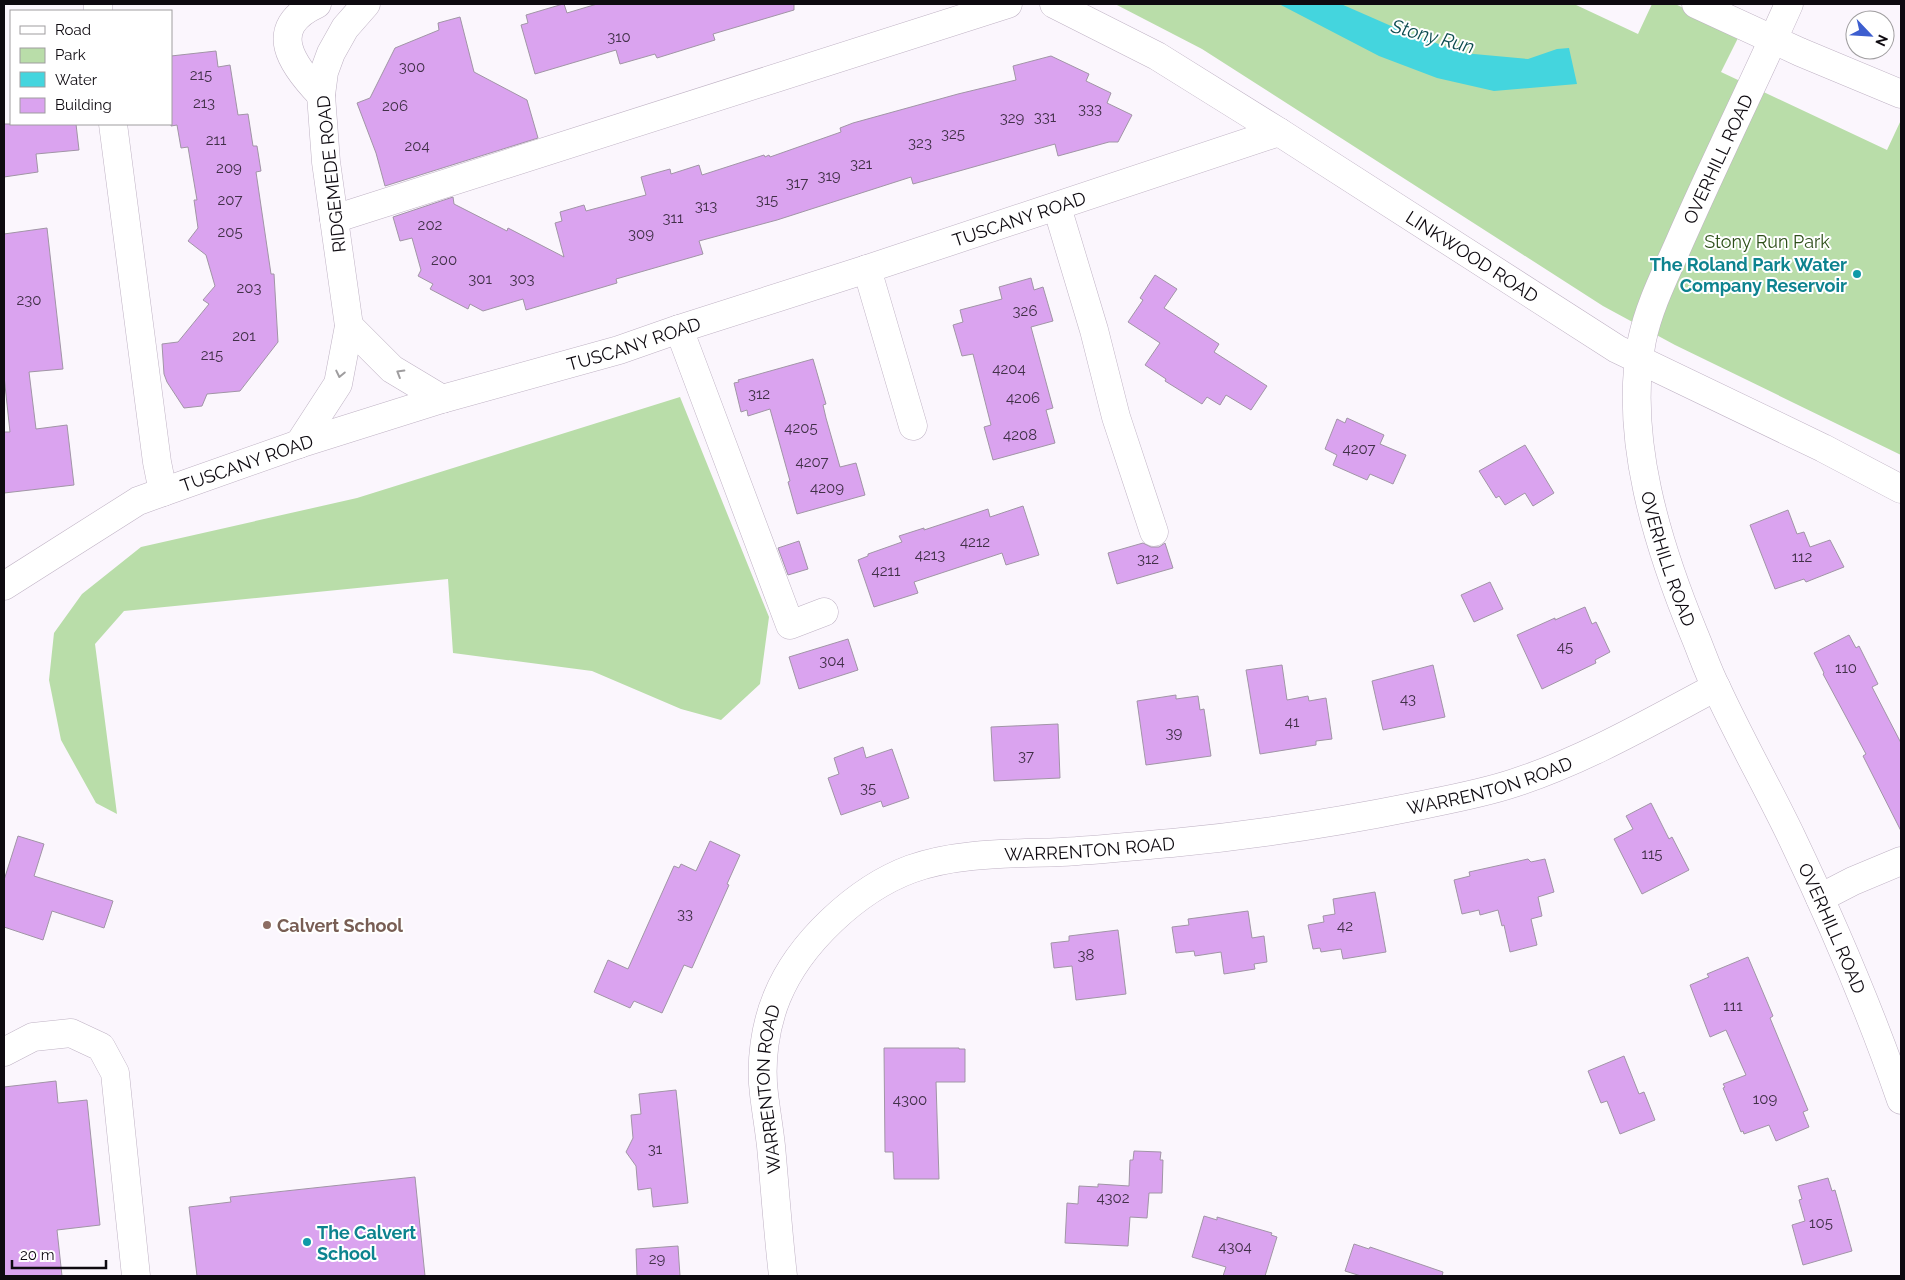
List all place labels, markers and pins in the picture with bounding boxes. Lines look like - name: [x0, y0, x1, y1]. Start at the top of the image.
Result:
- place label: The Roland Park Water Company Reservoir: [1650, 254, 1847, 296]
- marker: The Roland Park Water Company Reservoir: [1851, 268, 1863, 280]
- place label: Calvert School: [277, 915, 403, 936]
- marker: Calvert School: [261, 919, 273, 931]
- place label: The Calvert School: [317, 1222, 416, 1264]
- marker: The Calvert School: [301, 1236, 313, 1248]

